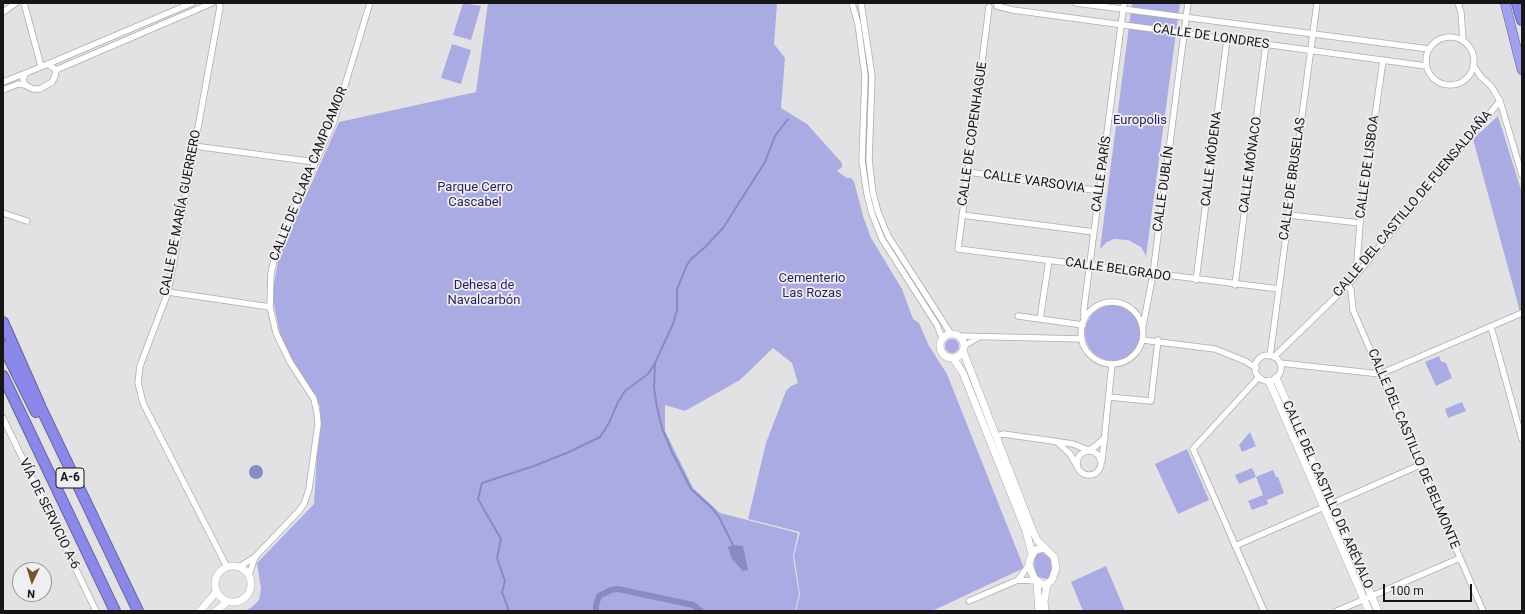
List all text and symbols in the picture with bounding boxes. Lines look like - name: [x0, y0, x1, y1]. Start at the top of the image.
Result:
- street label: CALLE DE LONDRES: [1152, 21, 1270, 53]
- street label: CALLE DE COPENHAGUE: [955, 61, 991, 207]
- street label: CALLE DE CLARA CAMPOAMOR: [267, 85, 351, 263]
- street label: CALLE DEL CASTILLO DE FUENSALDAÑA: [1330, 108, 1496, 300]
- street label: CALLE MÓDENA: [1198, 111, 1226, 207]
- park label: Europolis: [1113, 113, 1167, 129]
- street label: CALLE DE LISBOA: [1353, 114, 1383, 220]
- street label: CALLE MÓNACO: [1237, 116, 1265, 214]
- street label: CALLE DE BRUSELAS: [1277, 117, 1309, 241]
- street label: CALLE DE MARÍA GUERRERO: [157, 129, 205, 297]
- street label: CALLE PARÍS: [1089, 135, 1115, 213]
- street label: CALLE DUBLÍN: [1150, 145, 1178, 233]
- street label: CALLE VARSOVIA: [982, 167, 1086, 197]
- park label: Parque Cerro Cascabel: [437, 180, 513, 211]
- street label: CALLE BELGRADO: [1064, 255, 1172, 285]
- park label: Cementerio Las Rozas: [779, 271, 845, 302]
- park label: Dehesa de Navalcarbón: [448, 278, 520, 309]
- street label: CALLE DEL CASTILLO DE BELMONTE: [1364, 347, 1462, 551]
- street label: CALLE DEL CASTILLO DE ARÉVALO: [1278, 399, 1376, 591]
- street label: VÍA DE SERVICIO A-6: [15, 456, 83, 572]
- road number: A-6: [56, 468, 84, 488]
- north arrow: [12, 562, 52, 602]
- scale bar: [1385, 576, 1474, 602]
- text: 100 m: [1390, 584, 1424, 598]
- text: N: [27, 587, 36, 600]

